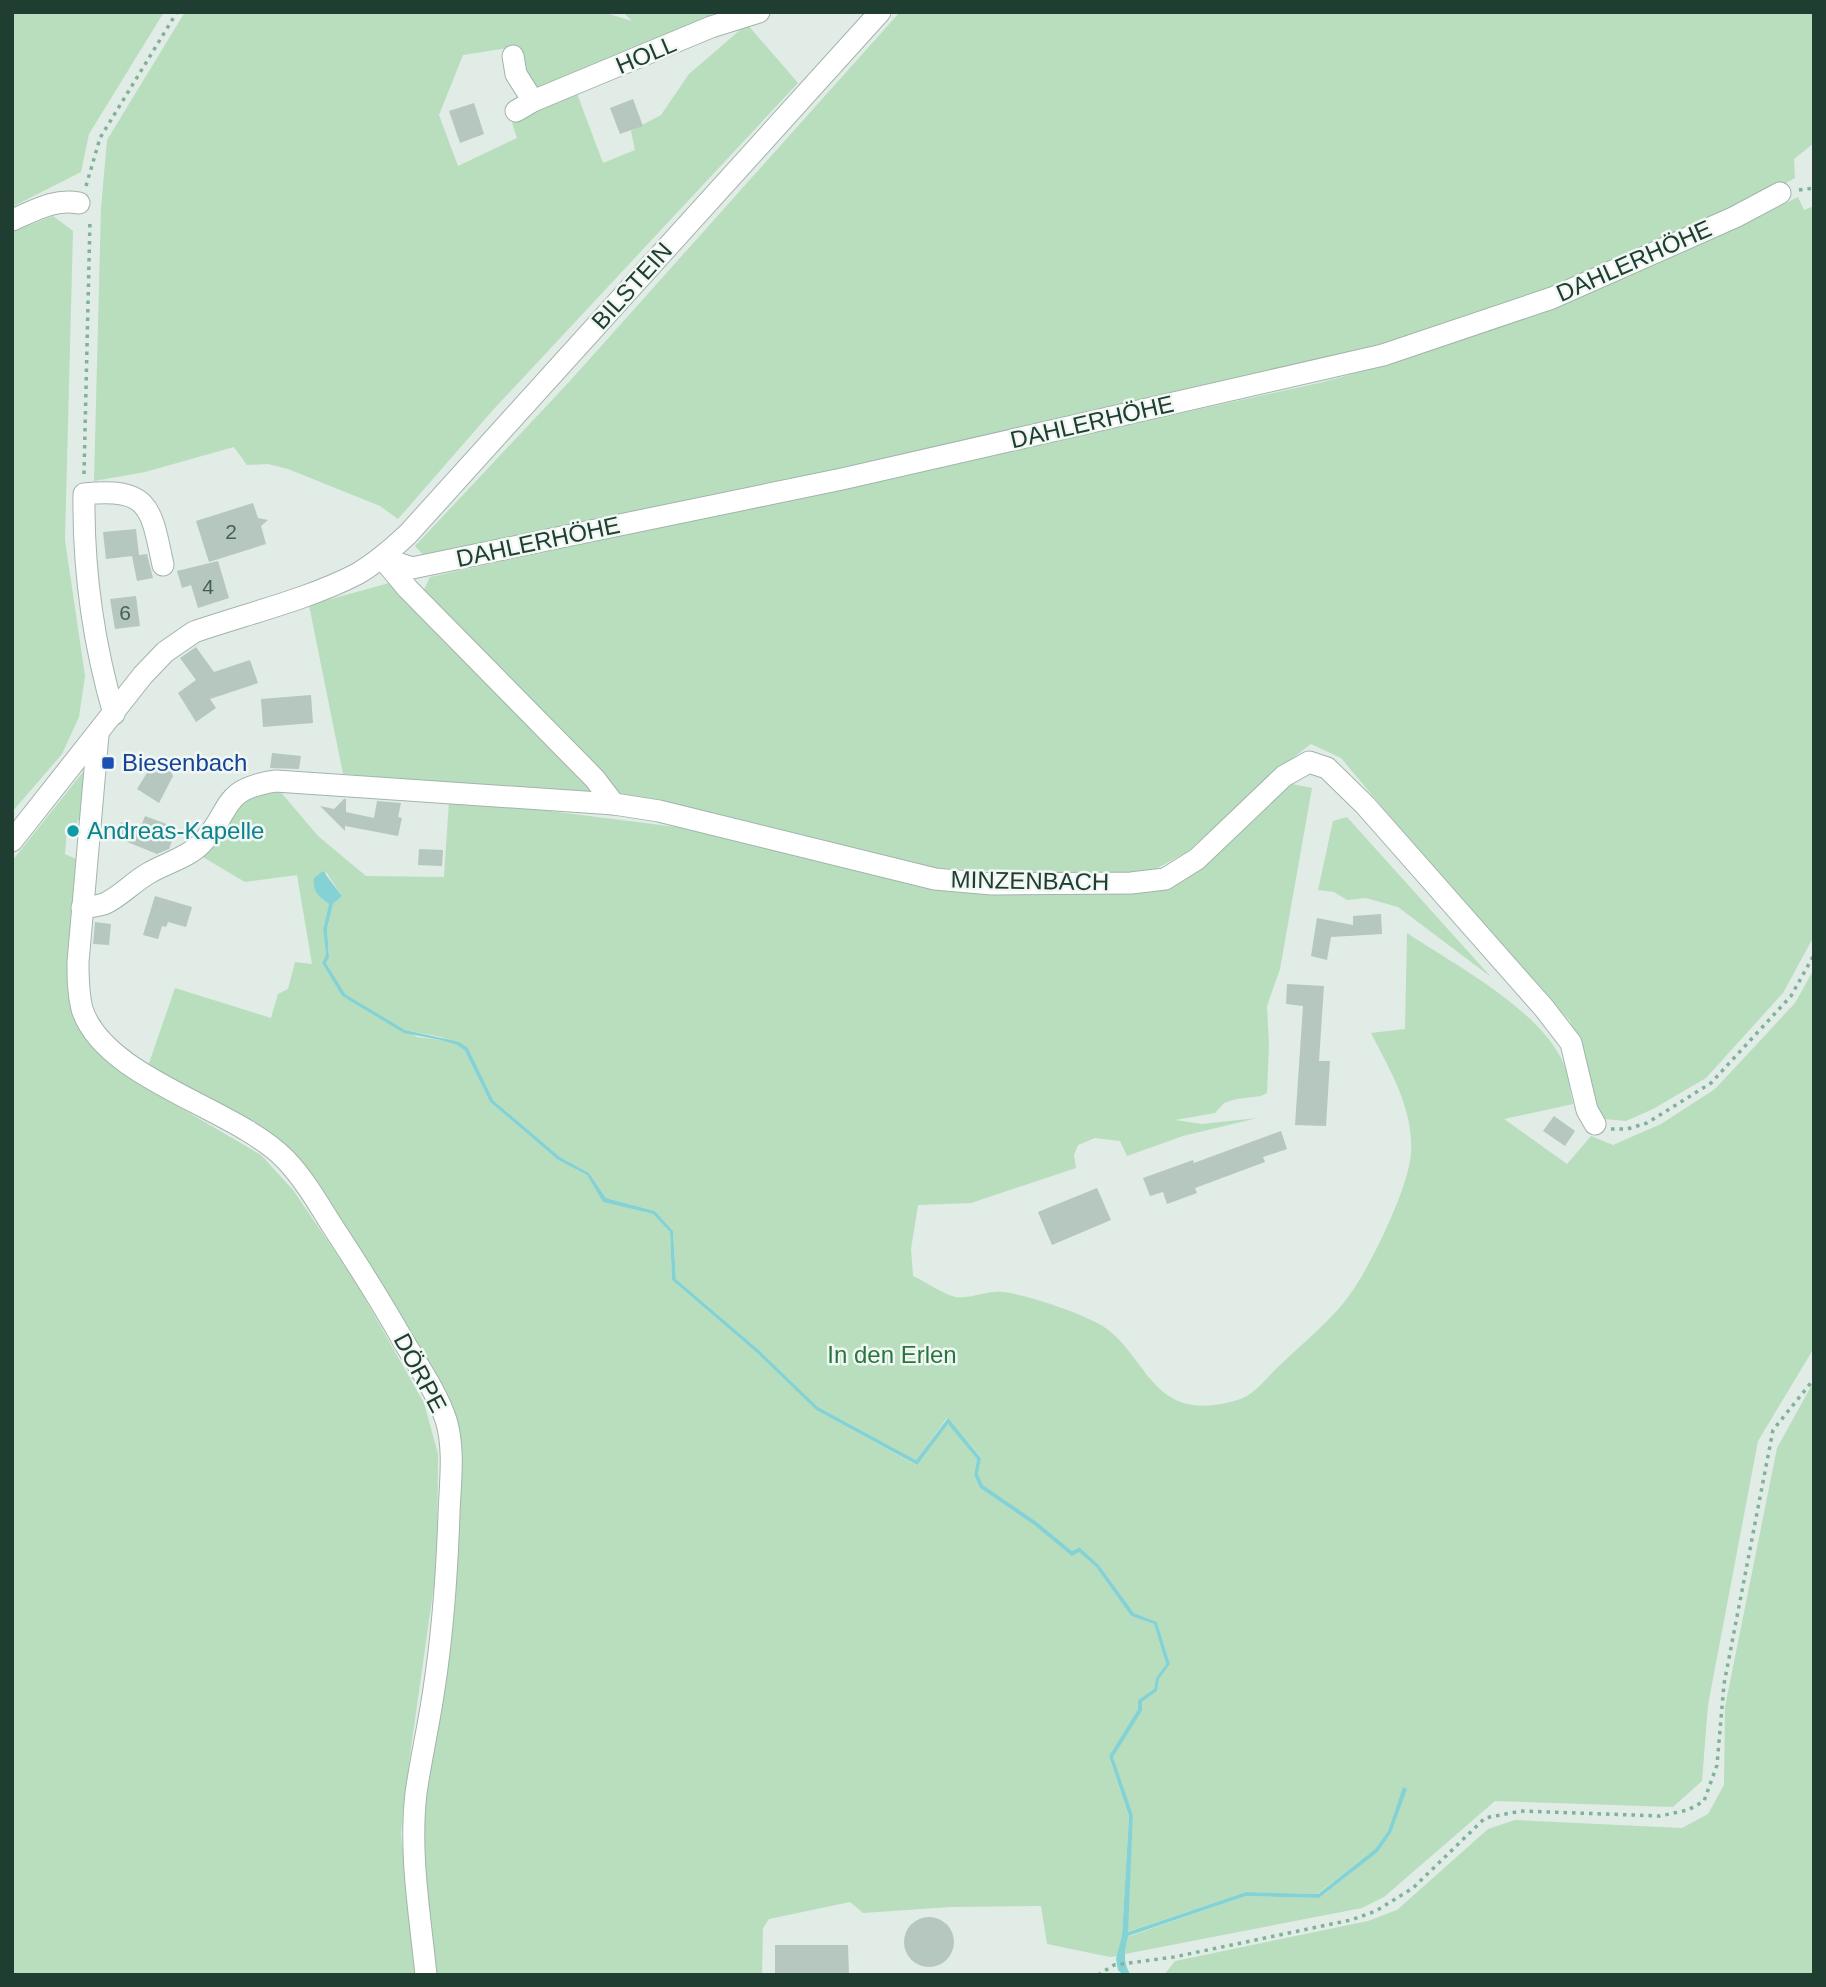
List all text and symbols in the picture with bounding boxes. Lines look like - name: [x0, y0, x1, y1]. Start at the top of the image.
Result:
- street label: HOLL: [612, 30, 680, 79]
- street label: DAHLERHÖHE: [1552, 214, 1715, 307]
- street label: BILSTEIN: [586, 237, 677, 334]
- street label: DAHLERHÖHE: [1008, 390, 1176, 453]
- street label: DAHLERHÖHE: [454, 511, 622, 572]
- house number: 2: [225, 520, 237, 543]
- house number: 4: [202, 575, 214, 598]
- house number: 6: [119, 601, 131, 624]
- place label: Biesenbach: [122, 749, 247, 776]
- marker: Biesenbach: [100, 755, 116, 771]
- place label: Andreas-Kapelle: [87, 817, 264, 844]
- marker: Andreas-Kapelle: [65, 823, 81, 839]
- street label: MINZENBACH: [950, 866, 1110, 895]
- street label: DÖRPE: [388, 1329, 452, 1417]
- park label: In den Erlen: [827, 1341, 957, 1368]

